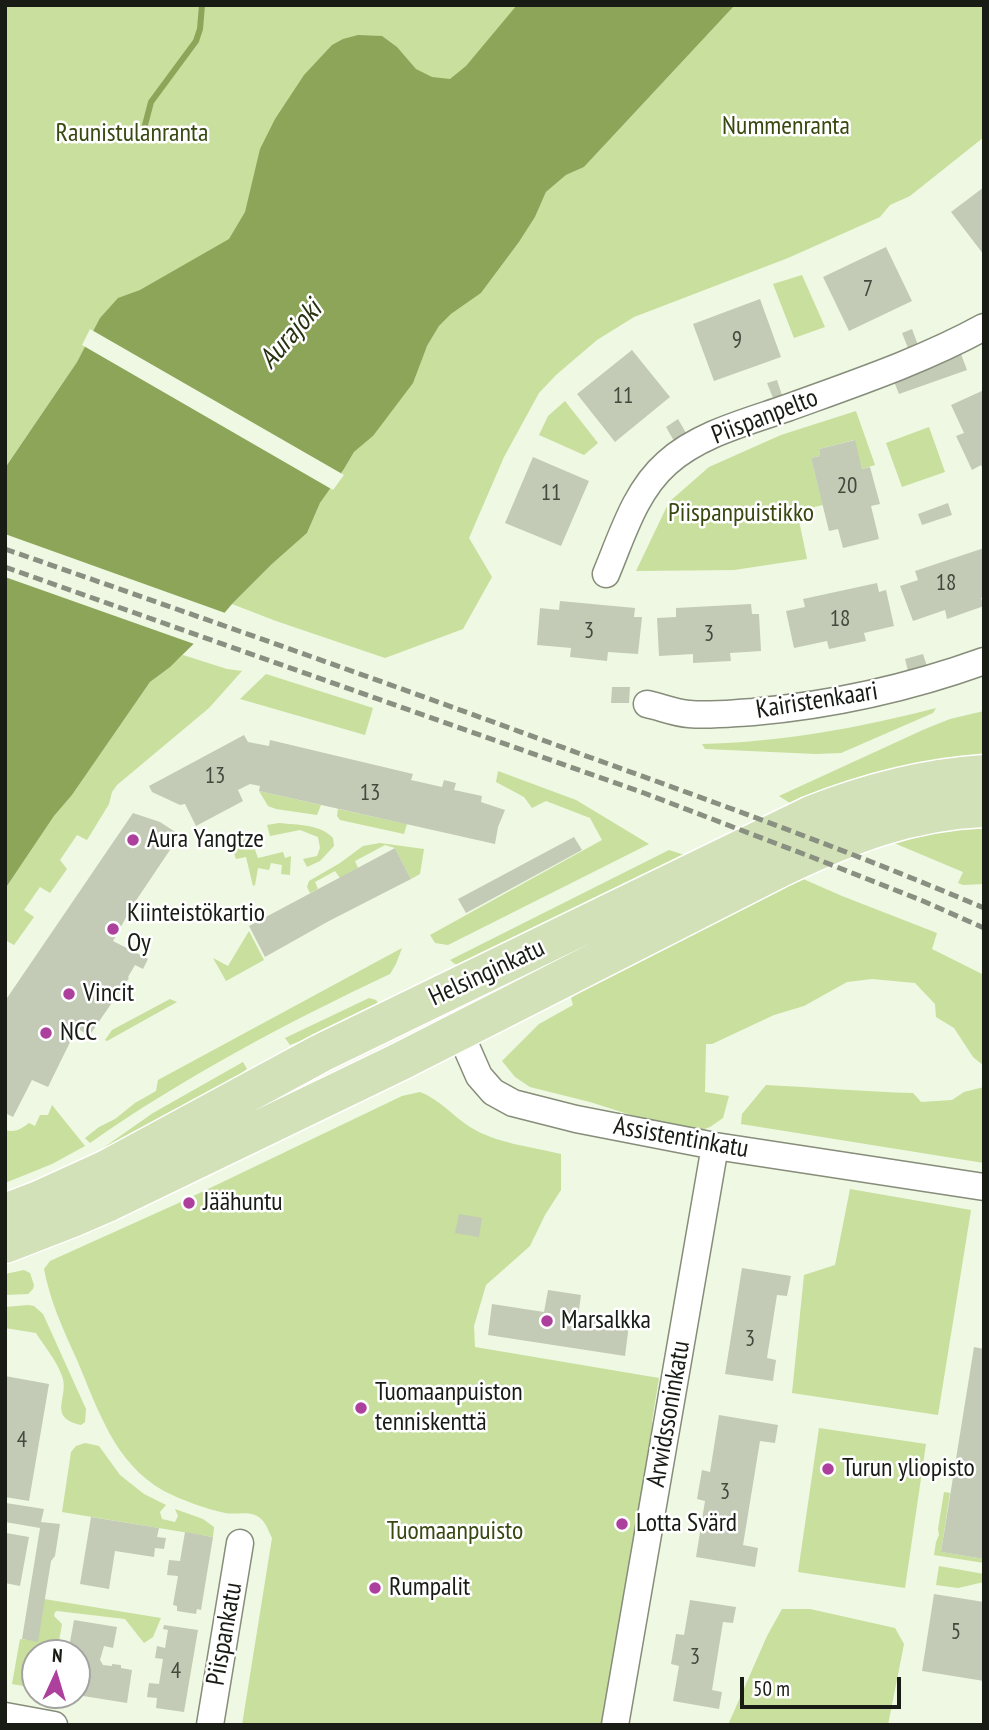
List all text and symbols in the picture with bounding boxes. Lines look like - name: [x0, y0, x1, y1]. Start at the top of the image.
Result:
- park label: Nummenranta: [722, 111, 850, 143]
- park label: Raunistulanranta: [56, 118, 208, 150]
- house number: 7: [863, 275, 873, 303]
- water label: Aurajoki: [252, 294, 330, 376]
- house number: 9: [732, 326, 742, 354]
- house number: 11: [613, 382, 633, 410]
- street label: Piispanpelto: [708, 383, 822, 451]
- house number: 20: [837, 472, 857, 500]
- house number: 11: [541, 479, 561, 507]
- park label: Piispanpuistikko: [668, 498, 814, 530]
- house number: 18: [936, 569, 956, 597]
- house number: 18: [830, 605, 850, 633]
- house number: 3: [584, 617, 594, 645]
- house number: 3: [704, 620, 714, 648]
- street label: Kairistenkaari: [754, 676, 880, 726]
- house number: 13: [205, 762, 225, 790]
- house number: 13: [360, 779, 380, 807]
- place label: Aura Yangtze: [147, 824, 264, 856]
- marker: Aura Yangtze: [125, 832, 141, 848]
- place label: Kiinteistökartio Oy: [127, 898, 265, 960]
- marker: Kiinteistökartio Oy: [105, 921, 121, 937]
- street label: Helsinginkatu: [424, 933, 550, 1013]
- place label: Vincit: [83, 978, 134, 1010]
- marker: Vincit: [61, 986, 77, 1002]
- place label: NCC: [60, 1017, 97, 1049]
- marker: NCC: [38, 1025, 54, 1041]
- street label: Assistentinkatu: [611, 1111, 751, 1165]
- place label: Jäähuntu: [203, 1187, 283, 1219]
- marker: Jäähuntu: [181, 1195, 197, 1211]
- place label: Marsalkka: [561, 1305, 651, 1337]
- marker: Marsalkka: [539, 1313, 555, 1329]
- house number: 3: [745, 1325, 755, 1353]
- street label: Arwidssoninkatu: [641, 1338, 697, 1490]
- place label: Tuomaanpuiston tenniskenttä: [375, 1377, 523, 1438]
- marker: Tuomaanpuiston tenniskenttä: [353, 1400, 369, 1416]
- house number: 4: [17, 1426, 27, 1454]
- place label: Turun yliopisto: [842, 1453, 975, 1485]
- marker: Turun yliopisto: [820, 1461, 836, 1477]
- house number: 3: [720, 1478, 730, 1506]
- place label: Lotta Svärd: [636, 1508, 737, 1540]
- park label: Tuomaanpuisto: [387, 1516, 523, 1548]
- marker: Lotta Svärd: [614, 1516, 630, 1532]
- place label: Rumpalit: [389, 1572, 470, 1604]
- street label: Piispankatu: [201, 1580, 249, 1688]
- marker: Rumpalit: [367, 1580, 383, 1596]
- house number: 5: [951, 1618, 961, 1646]
- north arrow: [21, 1639, 91, 1709]
- text: N: [51, 1643, 63, 1667]
- house number: 3: [690, 1643, 700, 1671]
- house number: 4: [171, 1657, 181, 1685]
- scale bar: [744, 1664, 905, 1708]
- text: 50 m: [753, 1675, 790, 1702]

